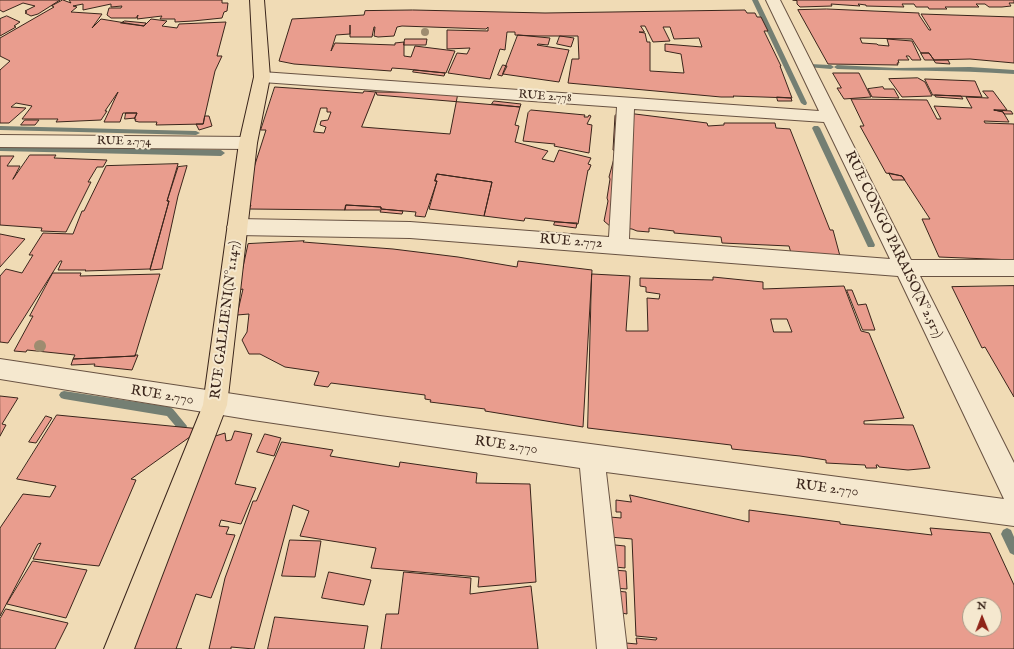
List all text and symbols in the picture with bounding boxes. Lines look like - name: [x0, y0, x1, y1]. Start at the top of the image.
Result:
- street label: RUE 2.778: [518, 88, 572, 106]
- street label: RUE 2.774: [97, 134, 151, 150]
- street label: RUE CONGO PARAISO(N°2.517): [840, 149, 946, 341]
- street label: RUE 2.772: [539, 231, 603, 253]
- street label: RUE GALLIENI(N°1.147): [208, 240, 244, 400]
- street label: RUE 2.770: [129, 383, 195, 409]
- street label: RUE 2.770: [473, 433, 539, 459]
- street label: RUE 2.770: [794, 477, 860, 501]
- north arrow: [962, 597, 1002, 637]
- text: N: [977, 599, 987, 613]

